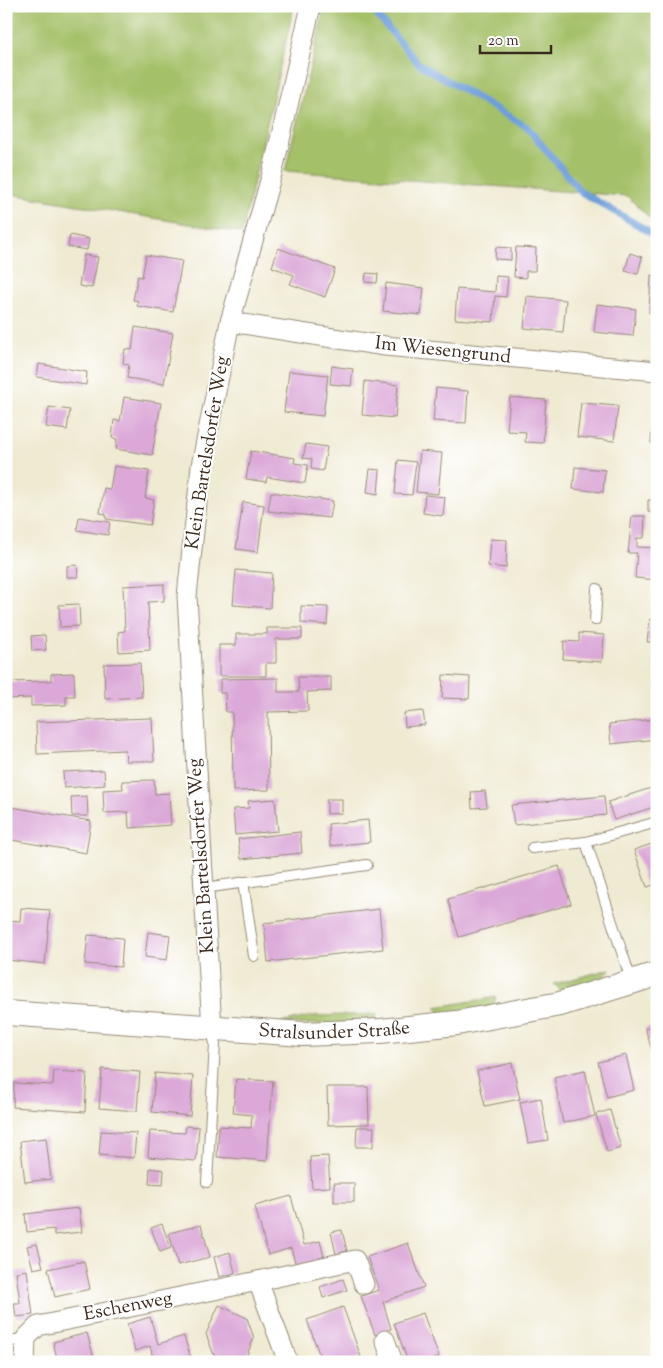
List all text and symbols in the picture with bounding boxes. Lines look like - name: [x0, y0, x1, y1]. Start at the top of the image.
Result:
- scale bar: [480, 22, 552, 54]
- text: 20 m: [488, 31, 519, 52]
- street label: Im Wiesengrund: [374, 330, 513, 372]
- street label: Klein Bartelsdorfer Weg: [179, 354, 237, 552]
- street label: Klein Bartelsdorfer Weg: [182, 757, 222, 955]
- street label: Stralsunder Straße: [258, 1014, 411, 1048]
- street label: Eschenweg: [81, 1285, 175, 1329]

